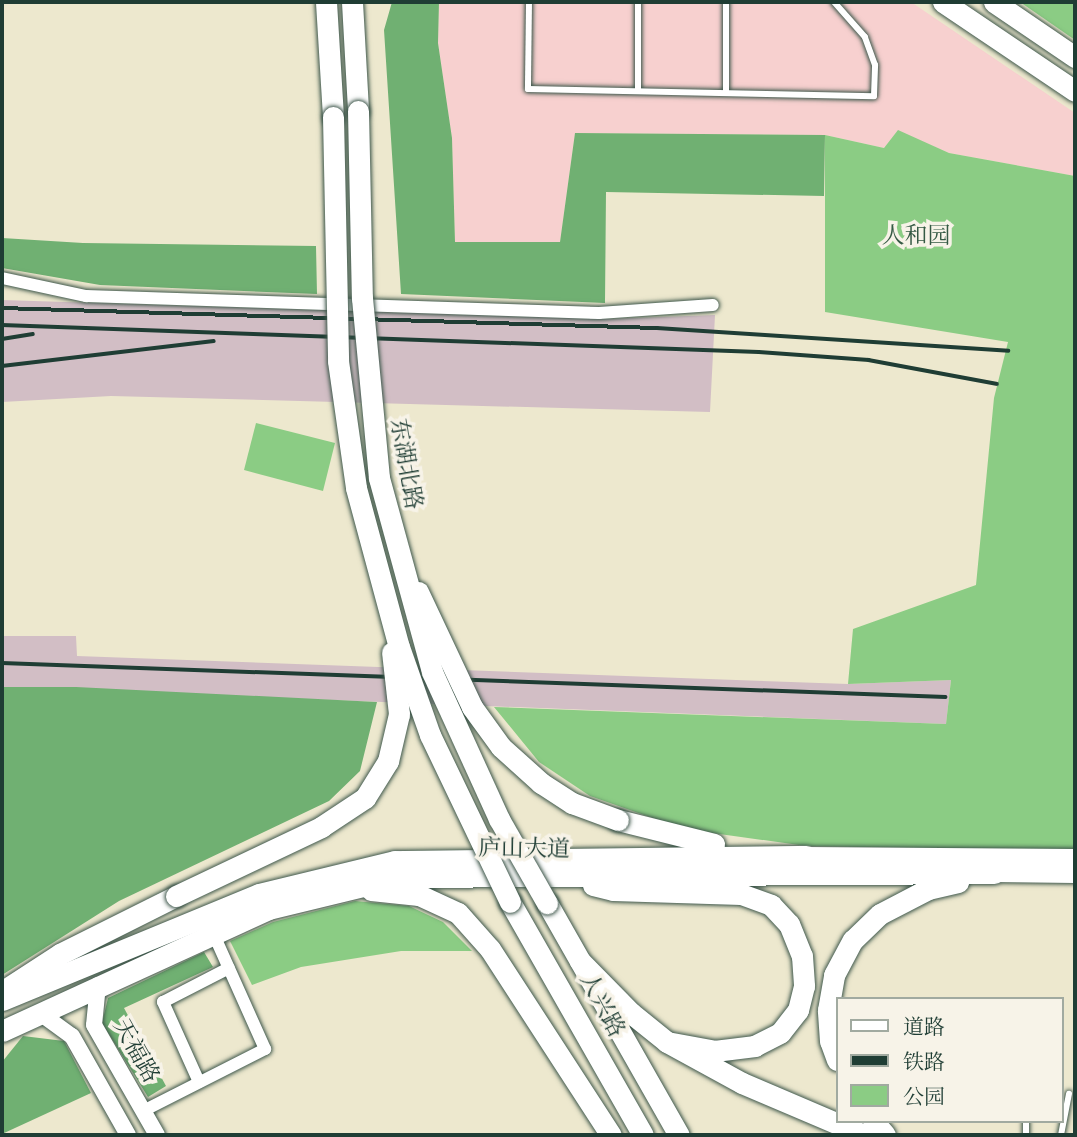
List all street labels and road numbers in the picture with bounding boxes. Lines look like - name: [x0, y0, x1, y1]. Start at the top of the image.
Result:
- street label: 东湖北路: [384, 416, 428, 512]
- street label: 庐山大道: [478, 834, 570, 864]
- street label: 人兴路: [574, 968, 630, 1042]
- street label: 天福路: [107, 1014, 165, 1088]

